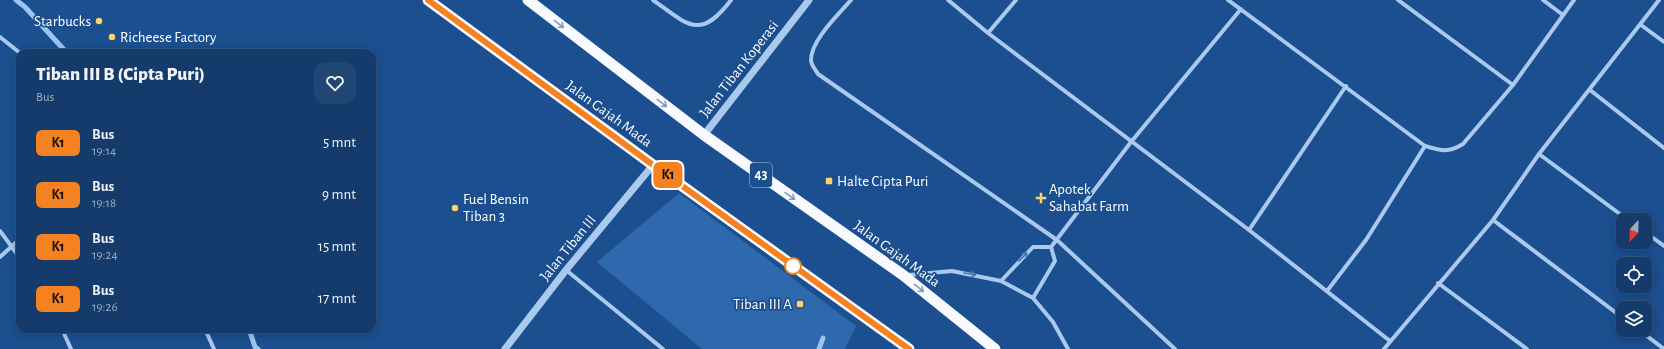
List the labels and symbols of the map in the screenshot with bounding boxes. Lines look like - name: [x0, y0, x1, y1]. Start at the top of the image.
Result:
- place label: Starbucks: [34, 14, 91, 29]
- marker: Starbucks: [94, 16, 104, 26]
- street label: Jalan Tiban Koperasi: [697, 18, 781, 120]
- one-way arrow: [554, 20, 565, 28]
- place label: Richeese Factory: [120, 30, 217, 45]
- marker: Richeese Factory: [107, 32, 117, 42]
- street label: Jalan Gajah Mada: [563, 78, 655, 150]
- one-way arrow: [657, 99, 668, 107]
- line badge: K1: [650, 162, 686, 188]
- road number: 43: [750, 163, 772, 187]
- place label: Halte Cipta Puri: [837, 174, 928, 189]
- marker: Halte Cipta Puri: [824, 176, 834, 186]
- place label: Apotek Sahabat Farm: [1049, 182, 1129, 214]
- place label: Fuel Bensin Tiban 3: [463, 192, 529, 224]
- one-way arrow: [784, 192, 795, 200]
- marker: Apotek Sahabat Farm: [1036, 193, 1046, 203]
- marker: Fuel Bensin Tiban 3: [450, 203, 460, 213]
- street label: Jalan Tiban III: [537, 212, 599, 284]
- north arrow: [1616, 213, 1652, 249]
- street label: Jalan Gajah Mada: [851, 218, 943, 290]
- one-way arrow: [1018, 252, 1028, 262]
- unlabelled marker: [784, 257, 802, 275]
- one-way arrow: [963, 270, 976, 278]
- one-way arrow: [913, 283, 924, 292]
- place label: Tiban III A: [733, 297, 792, 312]
- marker: Tiban III A: [795, 299, 805, 309]

